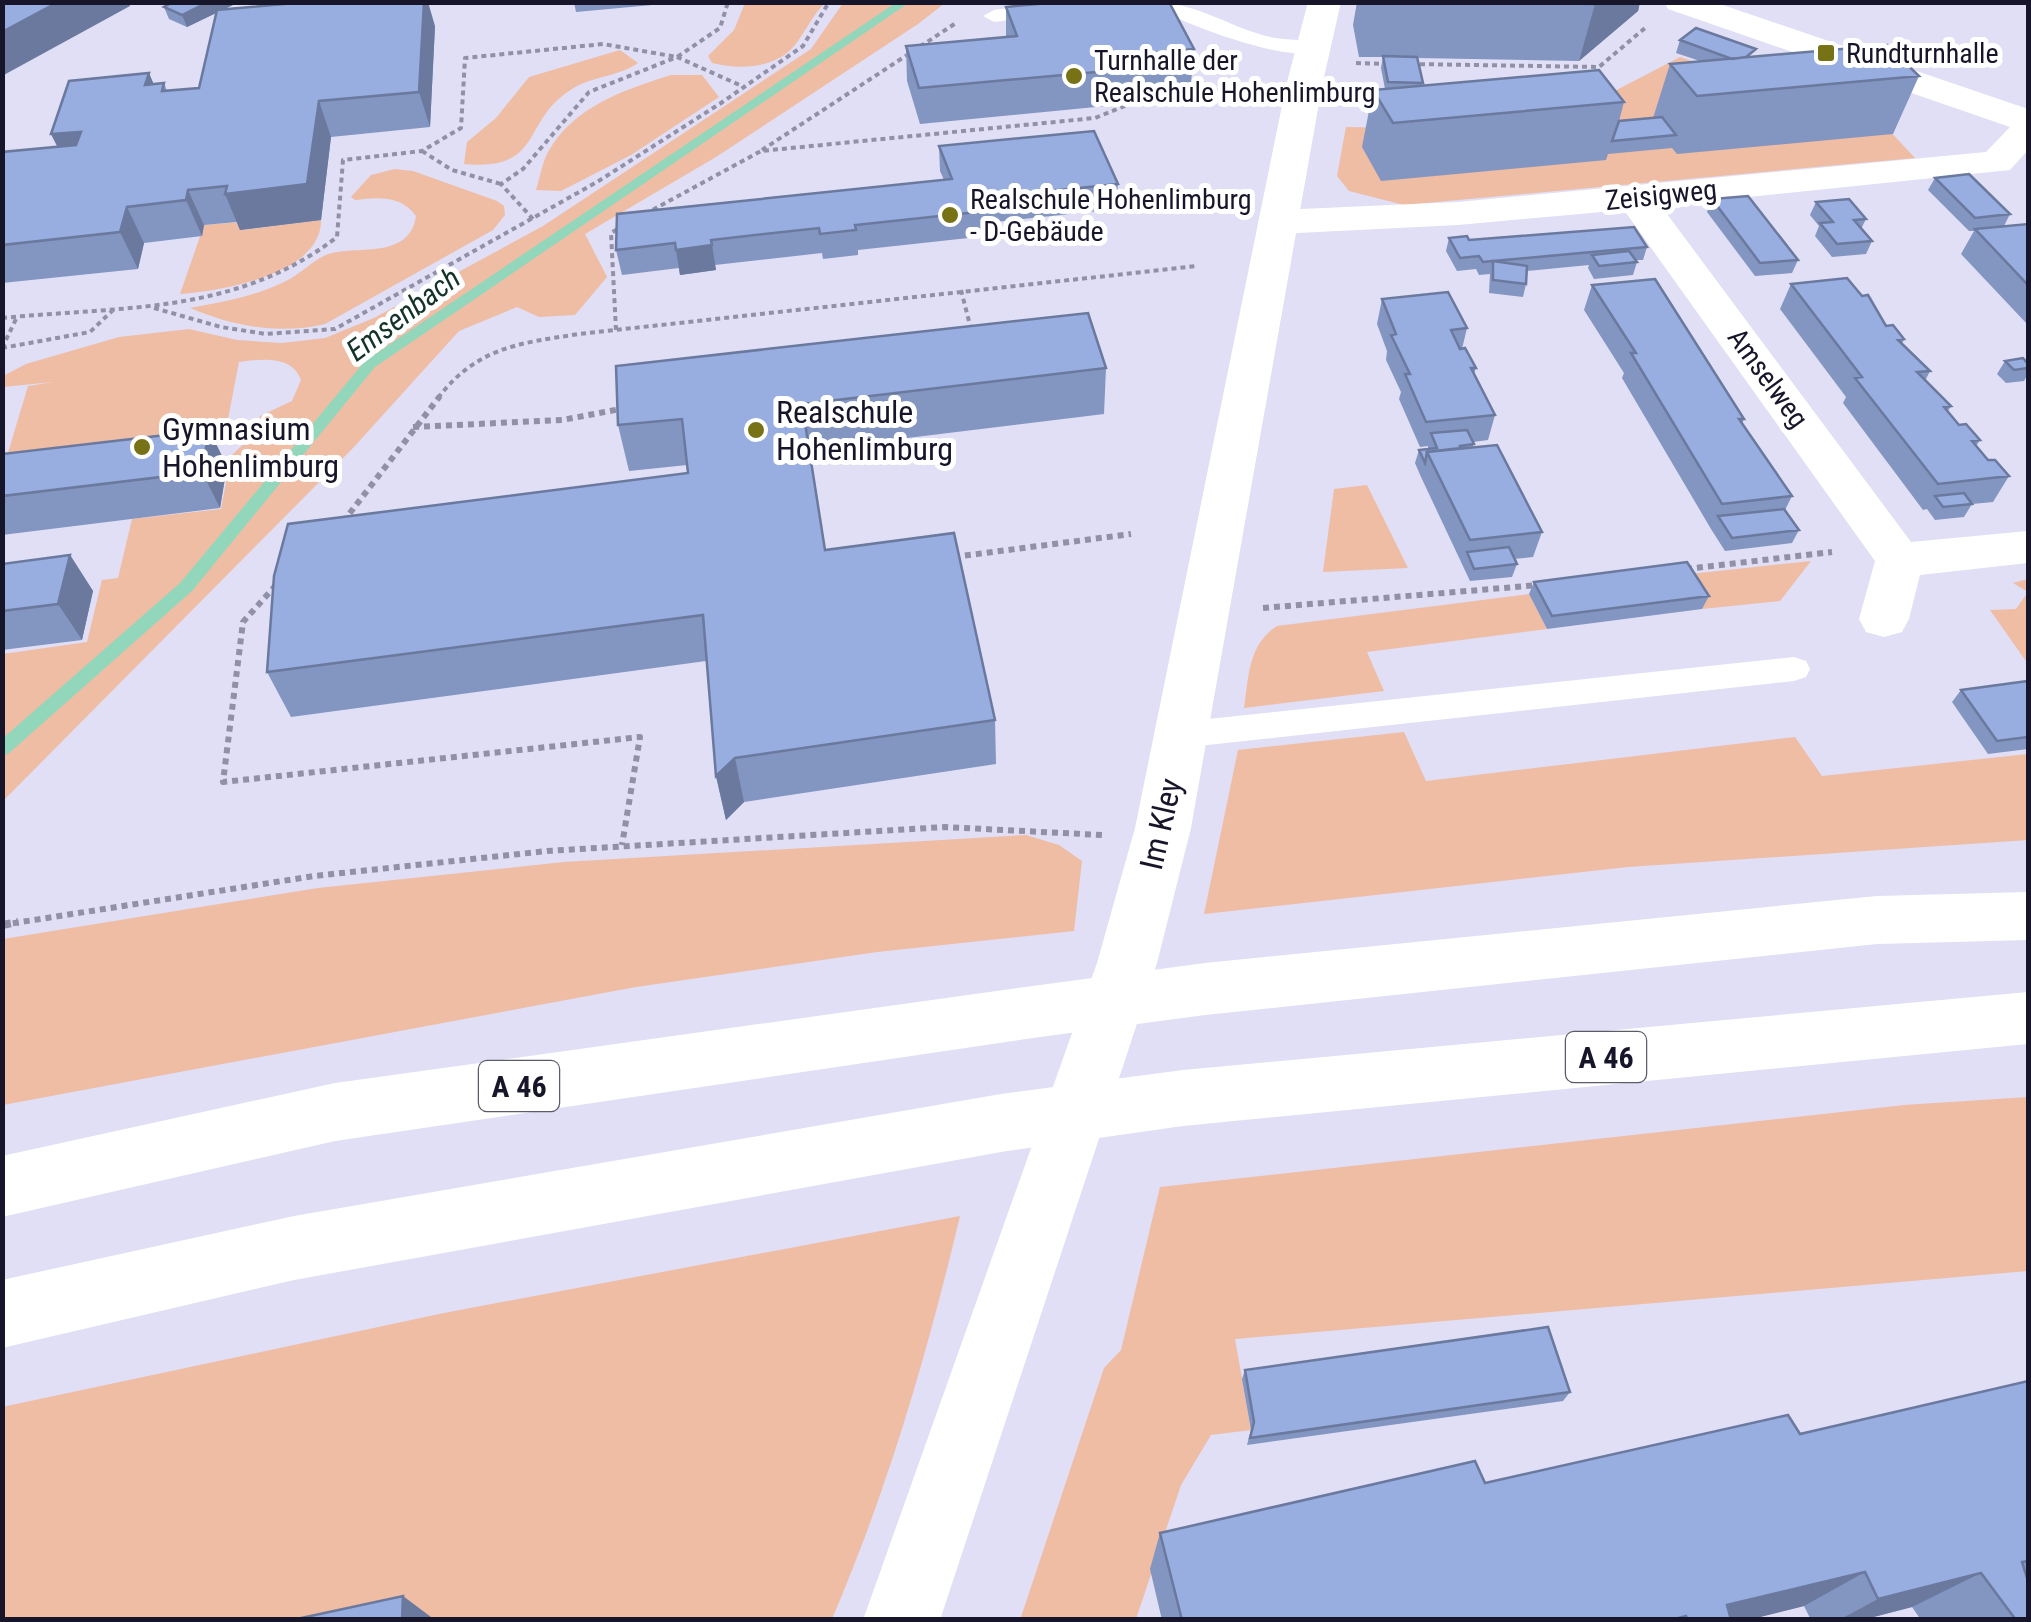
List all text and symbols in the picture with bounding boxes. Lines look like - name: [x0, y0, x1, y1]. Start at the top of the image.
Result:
- place label: Rundturnhalle: [1846, 37, 1999, 70]
- marker: Rundturnhalle: [1815, 42, 1837, 64]
- place label: Turnhalle der Realschule Hohenlimburg: [1094, 44, 1376, 109]
- marker: Turnhalle der Realschule Hohenlimburg: [1063, 65, 1085, 87]
- street label: Zeisigweg: [1604, 173, 1718, 217]
- place label: Realschule Hohenlimburg - D-Gebäude: [970, 183, 1252, 248]
- marker: Realschule Hohenlimburg - D-Gebäude: [939, 204, 961, 226]
- water label: Emsenbach: [339, 260, 467, 368]
- street label: Amselweg: [1721, 322, 1815, 434]
- place label: Realschule Hohenlimburg: [776, 393, 953, 468]
- place label: Gymnasium Hohenlimburg: [162, 410, 339, 485]
- marker: Realschule Hohenlimburg: [745, 419, 767, 441]
- marker: Gymnasium Hohenlimburg: [131, 436, 153, 458]
- street label: Im Kley: [1132, 775, 1190, 873]
- road number: A 46: [1566, 1032, 1646, 1082]
- road number: A 46: [479, 1061, 559, 1111]

